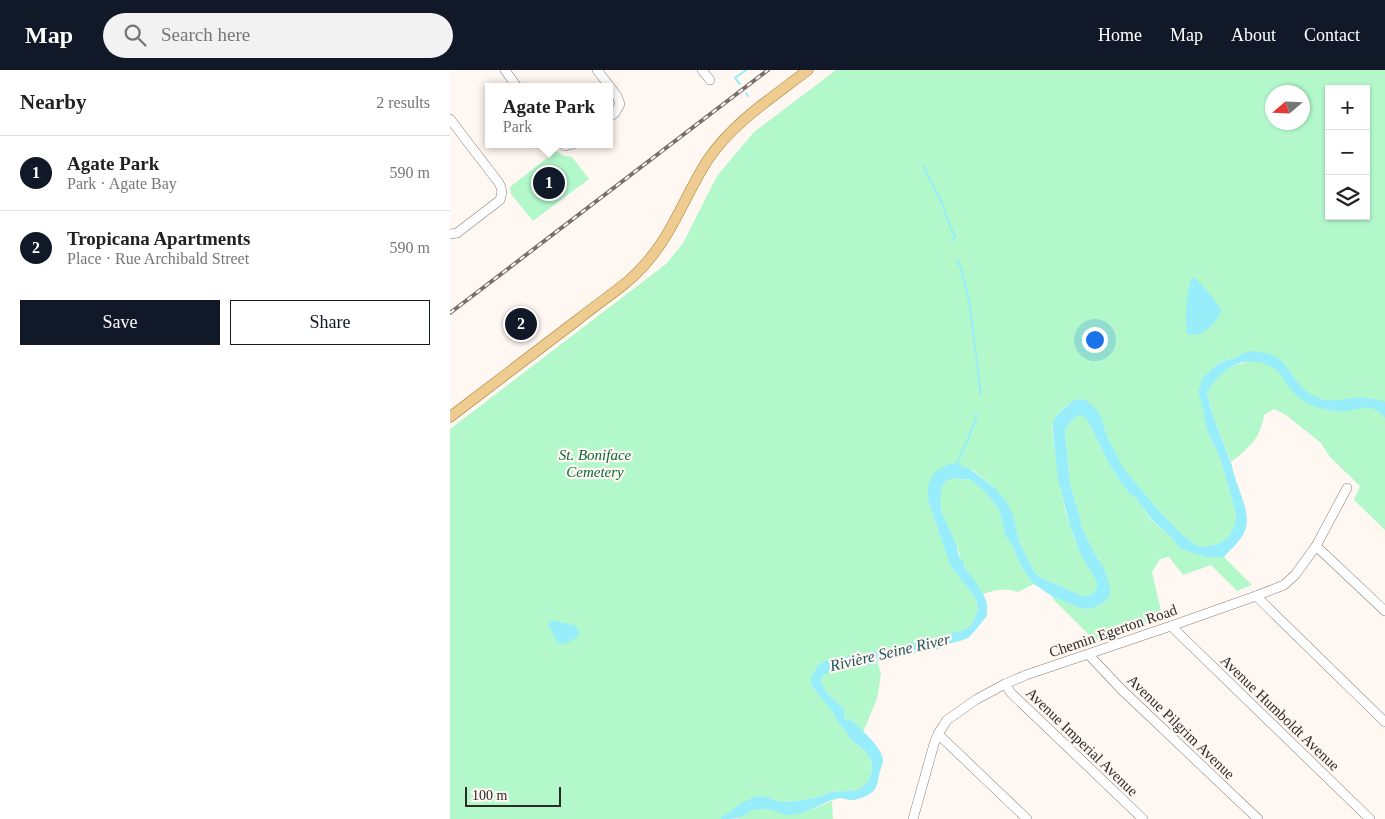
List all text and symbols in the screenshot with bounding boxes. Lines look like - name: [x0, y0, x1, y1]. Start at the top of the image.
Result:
- search box: [103, 13, 453, 58]
- icon: search: [121, 21, 149, 49]
- text: Map: [25, 22, 73, 48]
- text: Search here: [161, 24, 250, 45]
- text: Home: [1098, 25, 1142, 45]
- text: Map: [1170, 25, 1203, 45]
- text: About: [1231, 25, 1276, 45]
- text: Contact: [1304, 25, 1360, 45]
- popup: [485, 83, 613, 148]
- north arrow: [1265, 85, 1310, 130]
- map controls: [1325, 85, 1370, 220]
- button: +: [1325, 85, 1370, 130]
- text: Nearby: [20, 90, 87, 114]
- text: 2 results: [376, 94, 430, 111]
- text: Agate Park: [503, 96, 595, 117]
- text: Park: [503, 118, 532, 135]
- button: −: [1325, 130, 1370, 175]
- text: Agate Park: [67, 153, 159, 174]
- text: 1: [32, 164, 40, 181]
- text: 590 m: [390, 164, 430, 181]
- pin: 1: [533, 164, 565, 202]
- text: Park · Agate Bay: [67, 175, 177, 192]
- button: layers: [1325, 175, 1370, 220]
- text: Tropicana Apartments: [67, 228, 251, 249]
- text: 2: [32, 239, 40, 256]
- text: 590 m: [390, 239, 430, 256]
- text: Place · Rue Archibald Street: [67, 250, 249, 267]
- button: Save: [20, 300, 220, 345]
- button: Share: [230, 300, 430, 345]
- pin: 2: [505, 305, 537, 343]
- your location: [1082, 327, 1108, 353]
- park label: St. Boniface Cemetery: [559, 447, 632, 480]
- street label: Chemin Egerton Road: [1047, 601, 1179, 660]
- water label: Rivière Seine River: [827, 630, 953, 674]
- street label: Avenue Humboldt Avenue: [1217, 652, 1343, 774]
- street label: Avenue Pilgrim Avenue: [1124, 672, 1238, 783]
- street label: Avenue Imperial Avenue: [1023, 685, 1141, 800]
- scale bar: [465, 784, 561, 807]
- text: 100 m: [472, 788, 507, 803]

